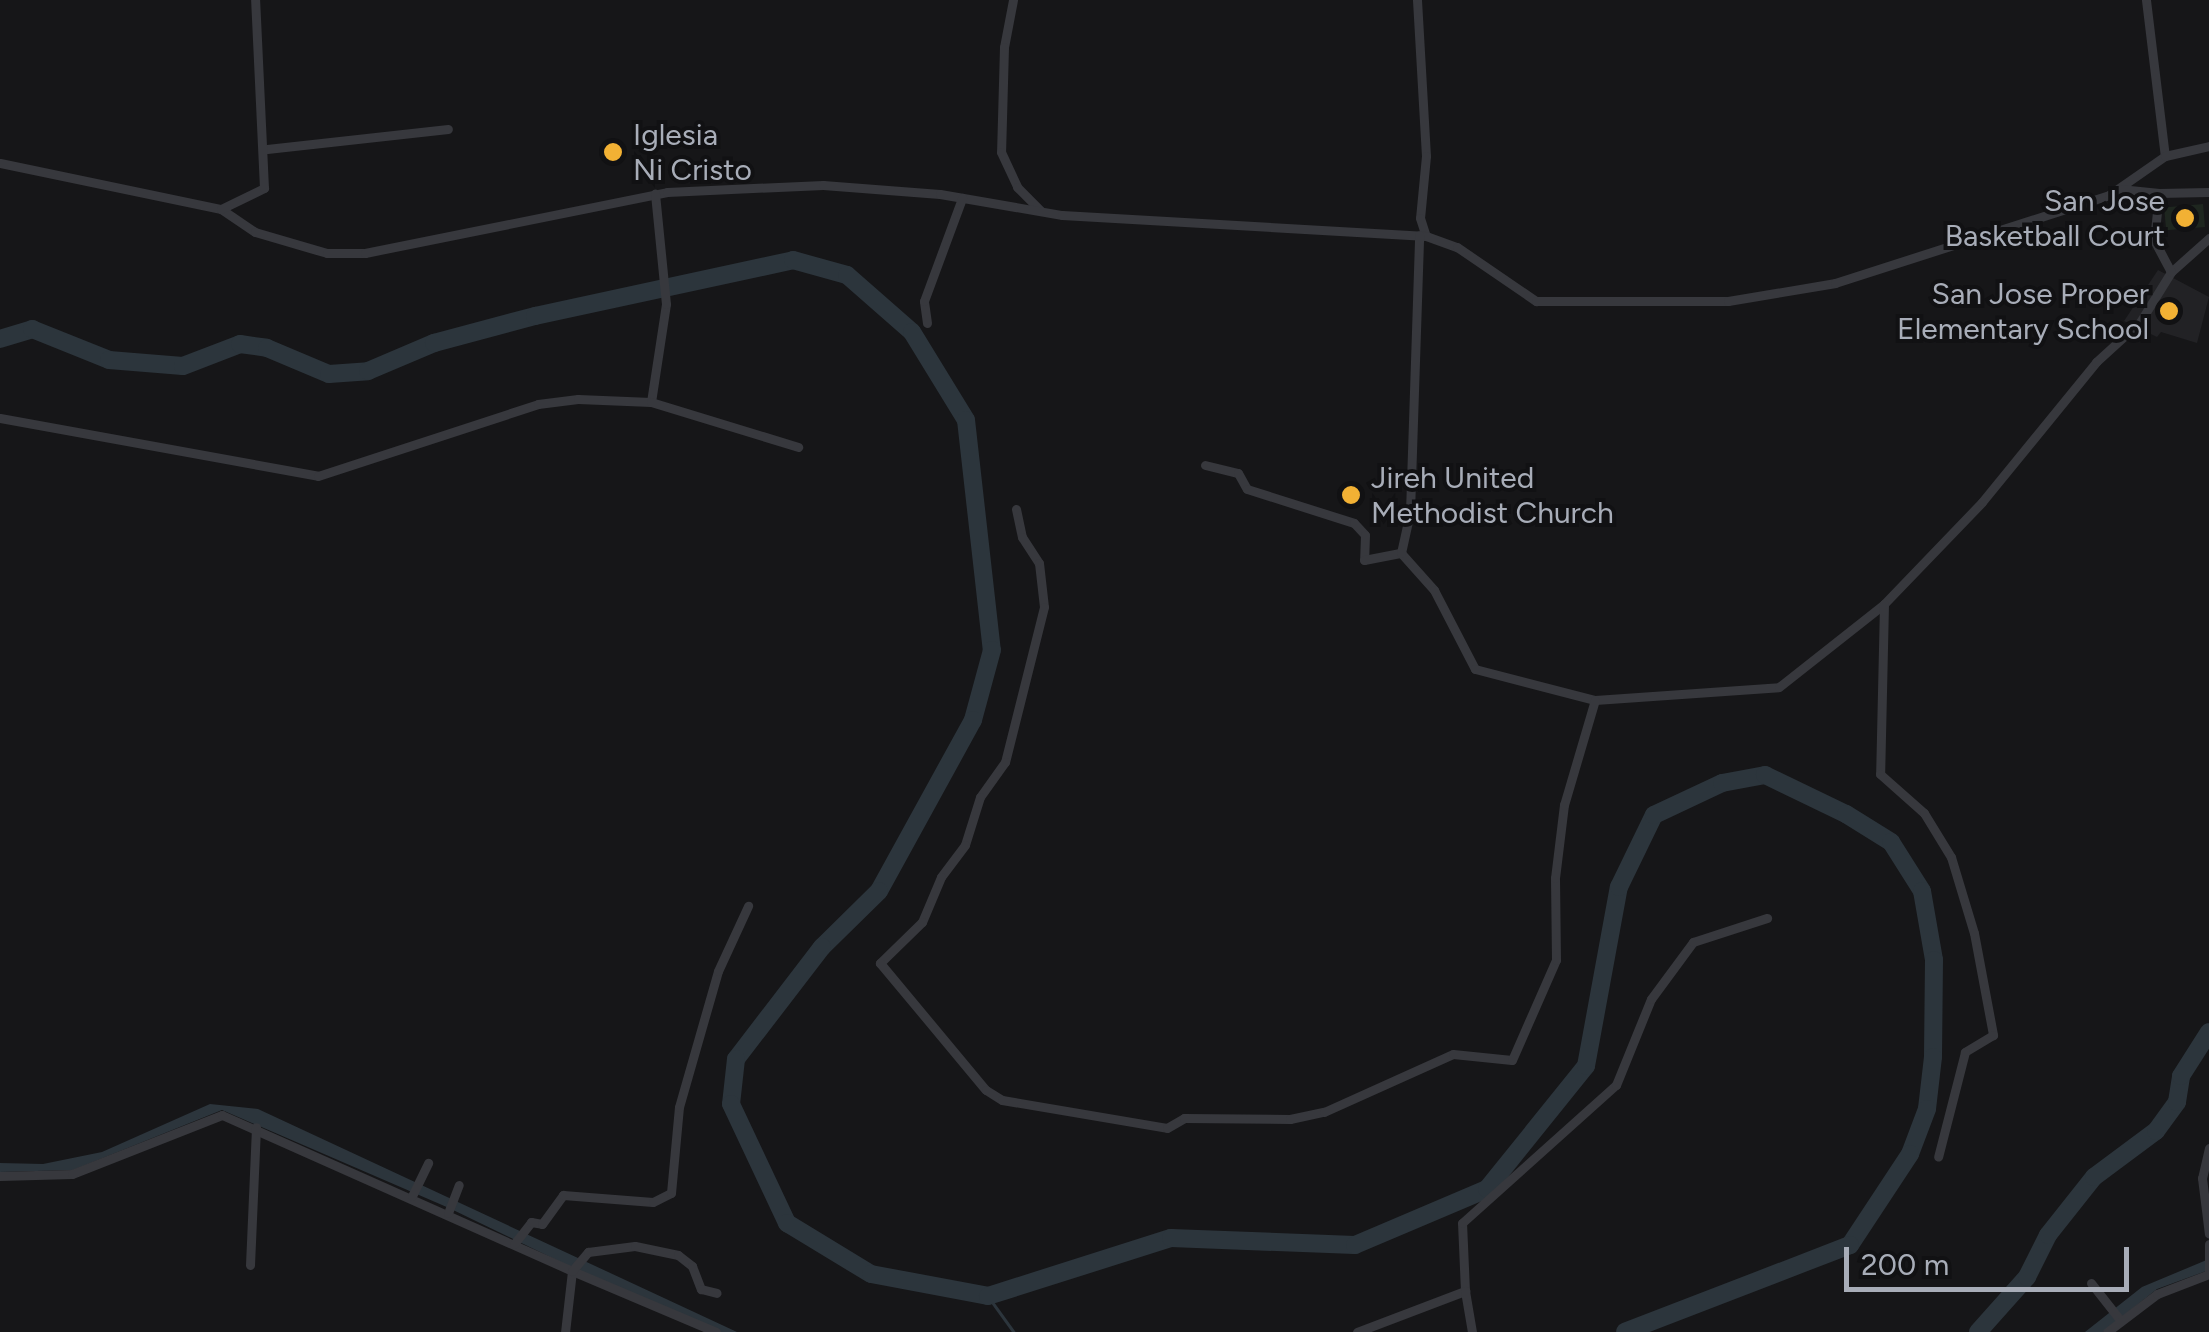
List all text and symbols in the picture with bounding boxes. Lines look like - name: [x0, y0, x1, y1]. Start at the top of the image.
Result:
- place label: Iglesia Ni Cristo: [633, 117, 752, 188]
- marker: Iglesia Ni Cristo: [602, 141, 624, 163]
- place label: San Jose Basketball Court: [1945, 183, 2165, 254]
- marker: San Jose Basketball Court: [2174, 207, 2196, 229]
- place label: San Jose Proper Elementary School: [1897, 276, 2149, 346]
- marker: San Jose Proper Elementary School: [2158, 300, 2180, 322]
- place label: Jireh United Methodist Church: [1371, 460, 1614, 530]
- marker: Jireh United Methodist Church: [1340, 484, 1362, 506]
- scale bar: [1849, 1227, 2134, 1289]
- text: 200 m: [1861, 1246, 1949, 1283]

